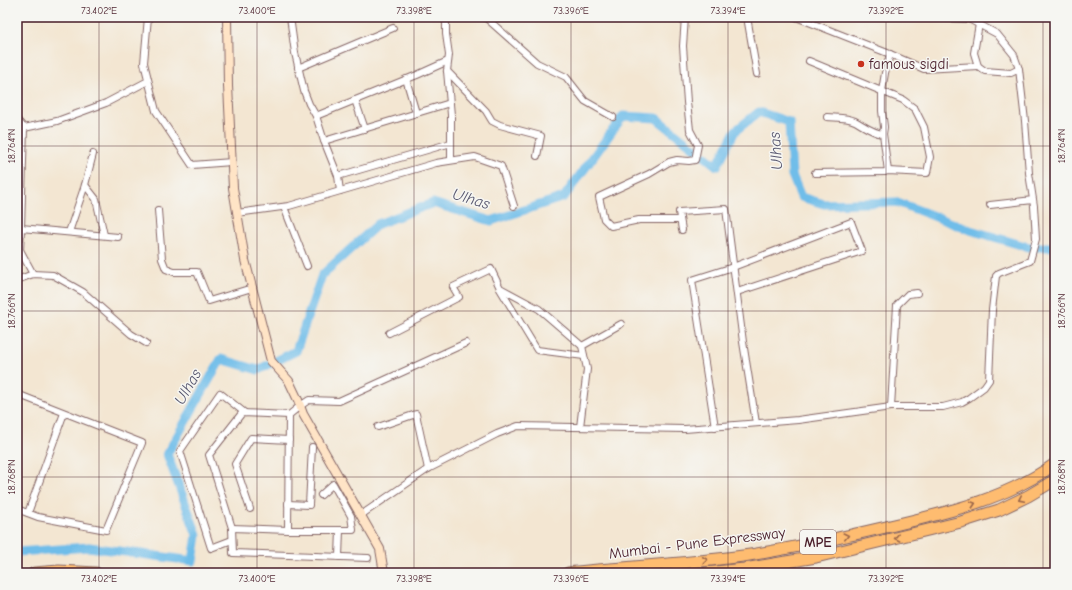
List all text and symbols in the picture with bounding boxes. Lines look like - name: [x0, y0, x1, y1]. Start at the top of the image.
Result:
- text: 73.402°E: [81, 5, 117, 17]
- text: 73.400°E: [239, 5, 275, 17]
- text: 73.398°E: [396, 5, 432, 17]
- text: 73.396°E: [553, 5, 589, 17]
- text: 73.394°E: [710, 5, 746, 17]
- text: 73.392°E: [868, 5, 904, 17]
- place label: famous sigdi: [868, 55, 949, 73]
- marker: famous sigdi: [856, 59, 866, 69]
- text: 18.764°N: [6, 129, 18, 163]
- text: 18.764°N: [1056, 129, 1068, 163]
- water label: Ulhas: [766, 131, 786, 171]
- water label: Ulhas: [450, 185, 492, 213]
- text: 18.766°N: [6, 293, 18, 329]
- text: 18.766°N: [1056, 293, 1068, 329]
- water label: Ulhas: [171, 366, 205, 408]
- text: 18.768°N: [6, 460, 18, 494]
- text: 18.768°N: [1056, 460, 1068, 494]
- one-way arrow: [1018, 494, 1025, 502]
- one-way arrow: [969, 501, 976, 509]
- street label: Mumbai - Pune Expressway: [608, 523, 787, 563]
- road number: MPE: [800, 530, 836, 554]
- one-way arrow: [843, 532, 850, 540]
- one-way arrow: [894, 533, 901, 541]
- one-way arrow: [702, 556, 708, 565]
- text: 73.402°E: [81, 573, 117, 585]
- text: 73.400°E: [239, 573, 275, 585]
- text: 73.398°E: [396, 573, 432, 585]
- text: 73.396°E: [553, 573, 589, 585]
- text: 73.394°E: [710, 573, 746, 585]
- text: 73.392°E: [868, 573, 904, 585]

